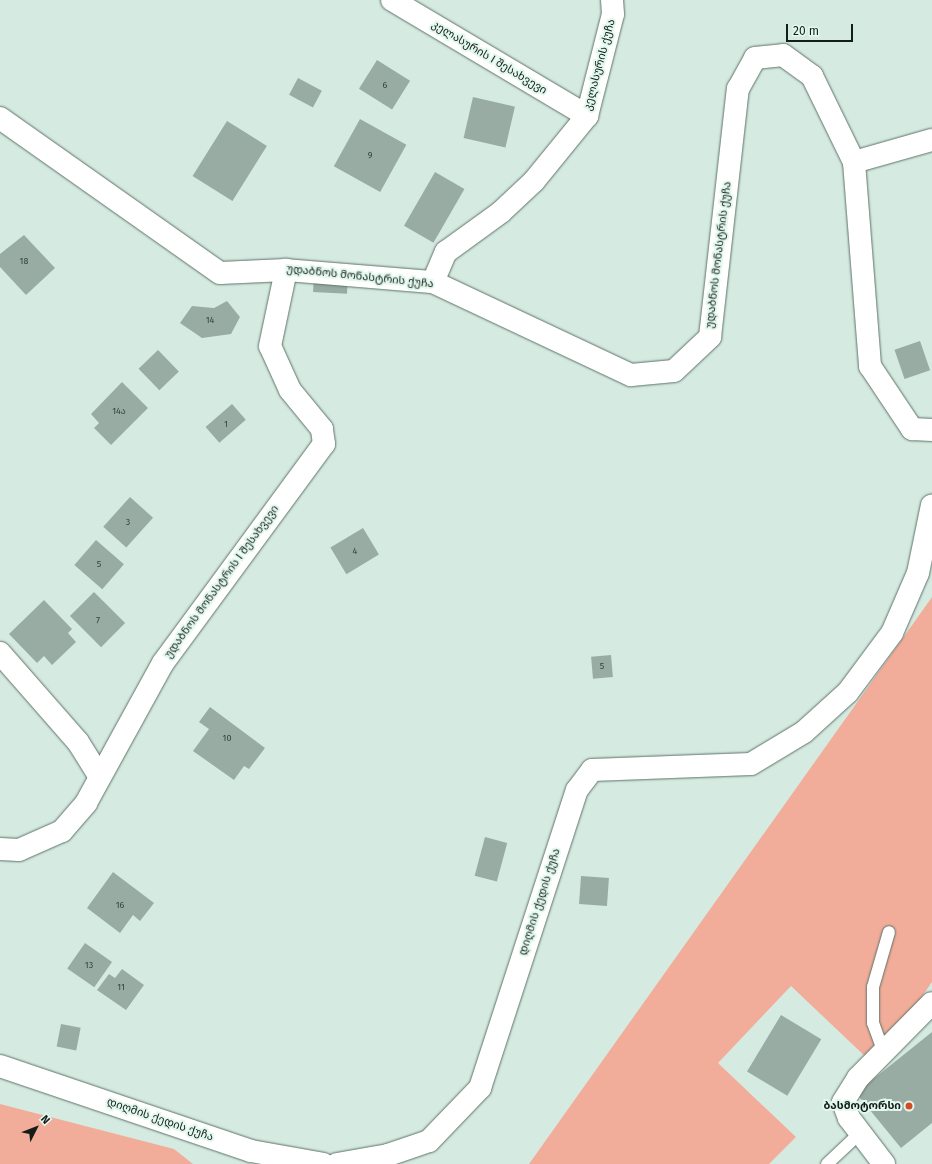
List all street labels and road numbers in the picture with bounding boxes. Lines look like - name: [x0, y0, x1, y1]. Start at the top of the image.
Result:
- street label: კელასურის I შესახვევი: [429, 18, 549, 98]
- street label: კელასურის ქუჩა: [581, 18, 619, 112]
- street label: უდაბნოს მონასტრის ქუჩა: [703, 181, 735, 329]
- street label: უდაბნოს მონასტრის ქუჩა: [286, 263, 434, 291]
- street label: უდაბნოს მონასტრის I შესახვევი: [162, 503, 282, 661]
- street label: დიღმის ქედის ქუჩა: [516, 847, 564, 957]
- street label: დიღმის ქედის ქუჩა: [105, 1096, 215, 1144]

